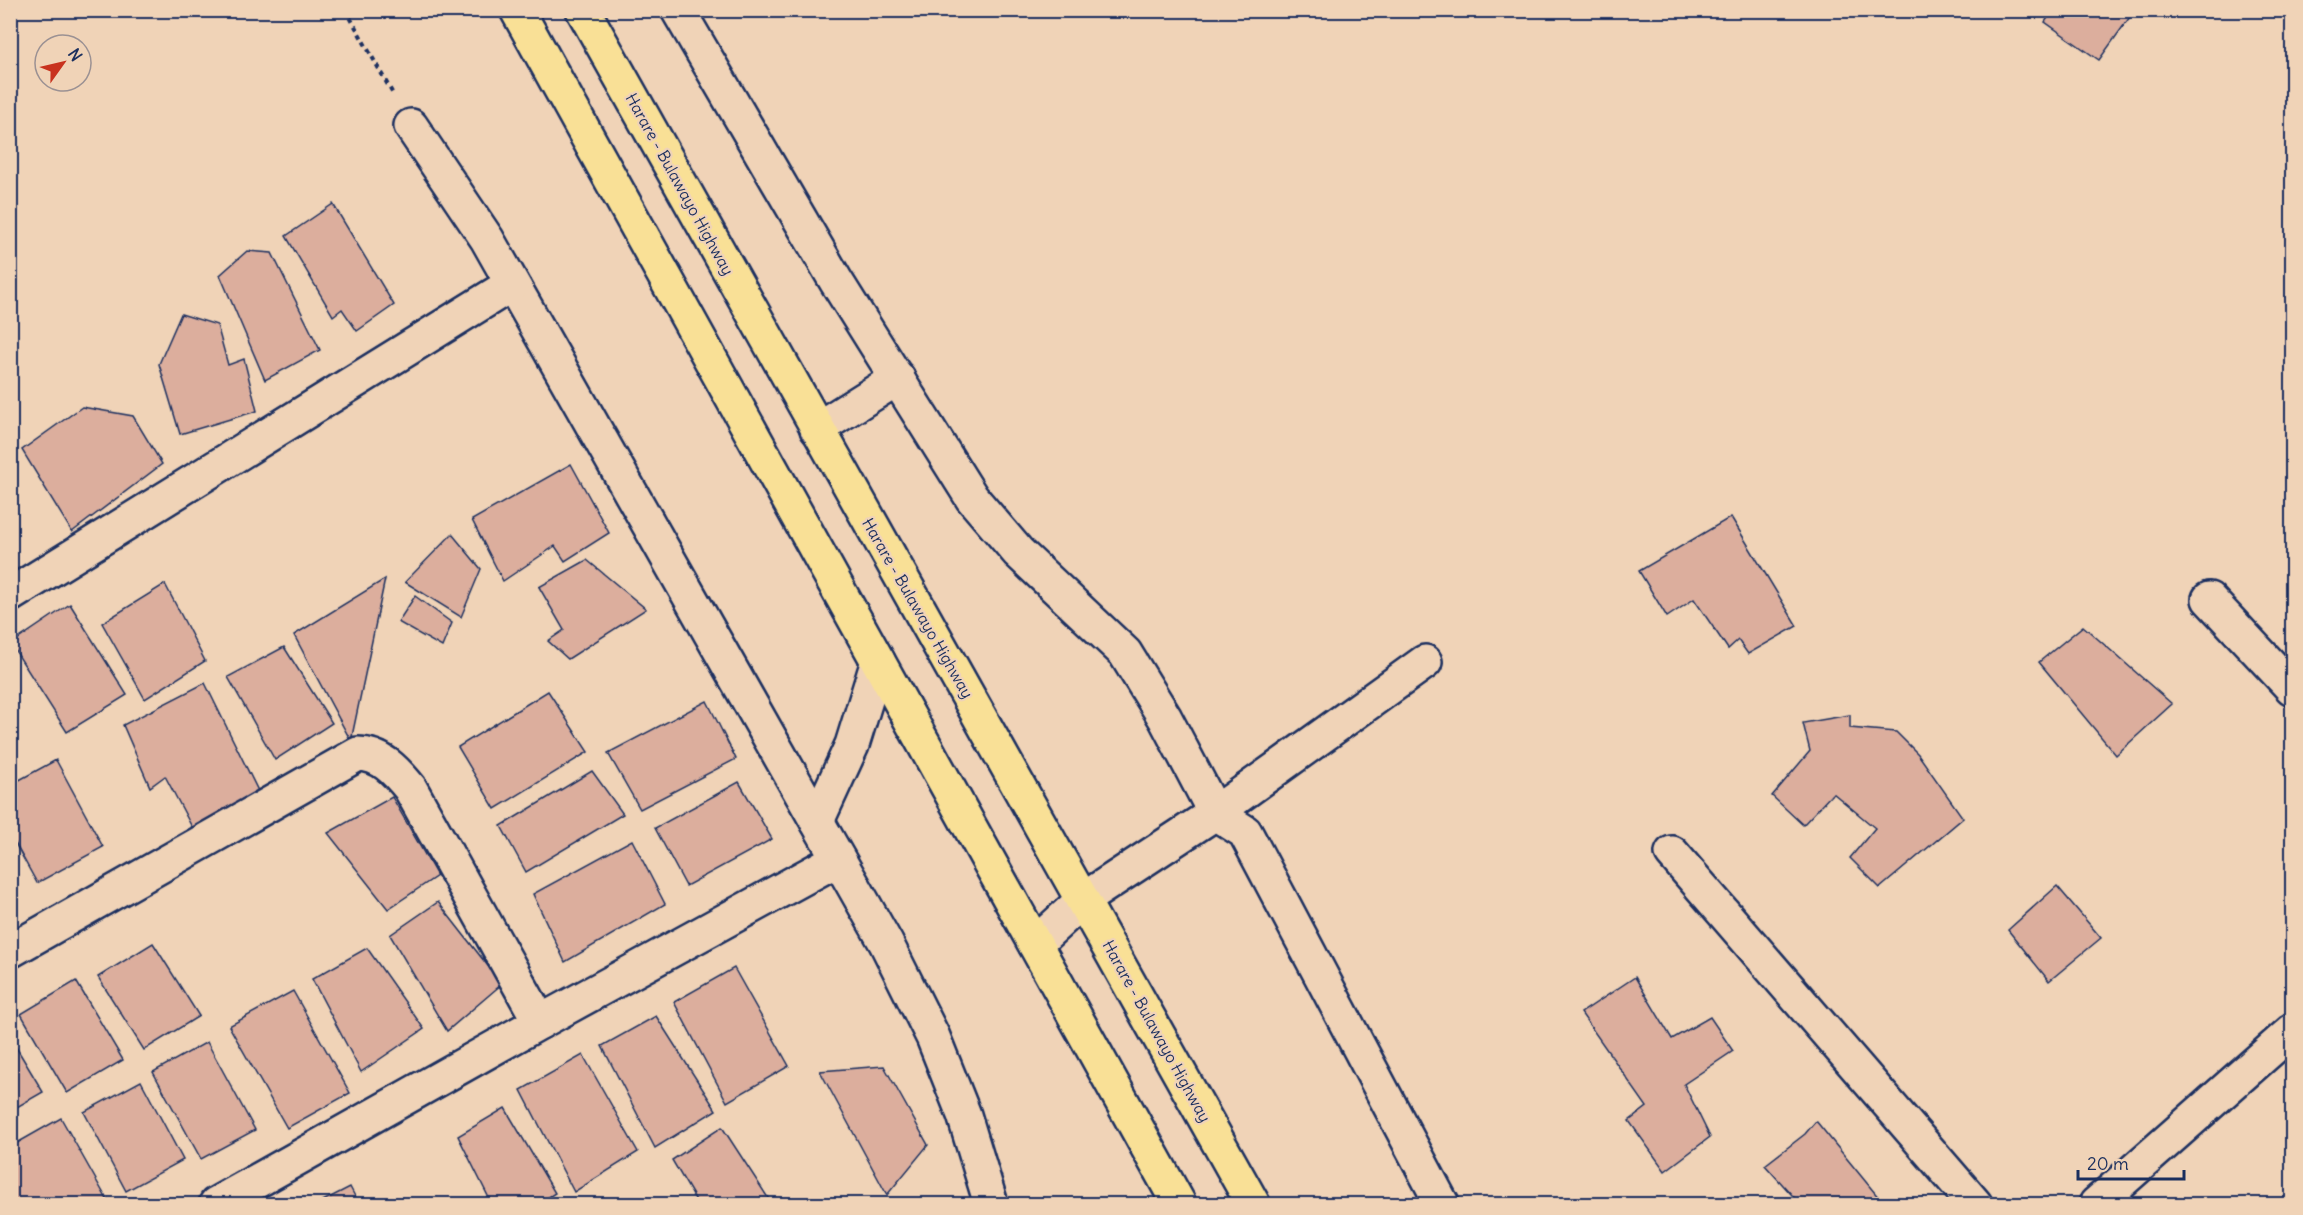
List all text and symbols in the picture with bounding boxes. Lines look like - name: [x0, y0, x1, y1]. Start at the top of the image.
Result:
- north arrow: [33, 33, 93, 93]
- text: N: [64, 44, 87, 65]
- street label: Harare - Bulawayo Highway: [622, 89, 738, 279]
- street label: Harare - Bulawayo Highway: [858, 514, 978, 702]
- street label: Harare - Bulawayo Highway: [1099, 936, 1215, 1126]
- scale bar: [2078, 1143, 2184, 1181]
- text: 20 m: [2087, 1152, 2129, 1175]

